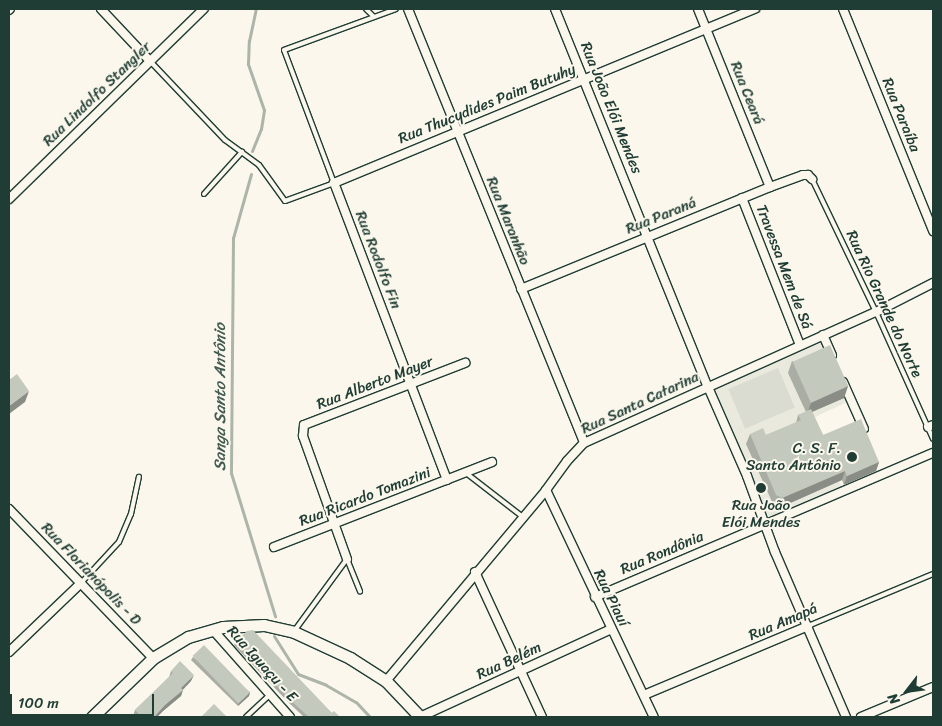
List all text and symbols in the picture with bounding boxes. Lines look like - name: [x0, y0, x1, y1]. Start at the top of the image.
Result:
- street label: Rua Lindolfo Stangler: [39, 38, 155, 150]
- street label: Rua João Elói Mendes: [576, 40, 646, 176]
- street label: Rua Ceará: [726, 59, 768, 127]
- street label: Rua Thucydides Paim Butuhy: [396, 60, 578, 148]
- street label: Rua Paraíba: [878, 75, 924, 155]
- street label: Rua Maranhão: [482, 175, 534, 267]
- street label: Rua Paraná: [623, 194, 699, 238]
- street label: Travessa Mem de Sá: [752, 202, 816, 332]
- street label: Rua Rodolfo Fin: [351, 209, 405, 311]
- street label: Rua Rio Grande do Norte: [842, 227, 926, 381]
- water label: Sanga Santo Antônio: [210, 323, 230, 471]
- street label: Rua Alberto Mayer: [314, 352, 436, 414]
- street label: Rua Santa Catarina: [578, 368, 702, 438]
- place label: C. S. F. Santo Antônio: [746, 439, 841, 474]
- marker: C. S. F. Santo Antônio: [845, 450, 859, 464]
- street label: Rua Ricardo Tomazini: [297, 464, 433, 530]
- marker: Rua João Elói Mendes: [755, 482, 767, 494]
- place label: Rua João Elói Mendes: [722, 496, 800, 531]
- street label: Rua Florianópolis - D: [37, 519, 145, 629]
- street label: Rua Rondônia: [618, 527, 706, 579]
- street label: Rua Piauí: [589, 566, 633, 630]
- street label: Rua Amapá: [746, 599, 820, 645]
- street label: Rua Iguaçu - E: [223, 622, 301, 706]
- street label: Rua Belém: [474, 638, 544, 684]
- north arrow: [882, 666, 932, 716]
- scale bar: [12, 684, 156, 716]
- text: N: [880, 688, 907, 709]
- text: 100 m: [18, 690, 59, 716]

